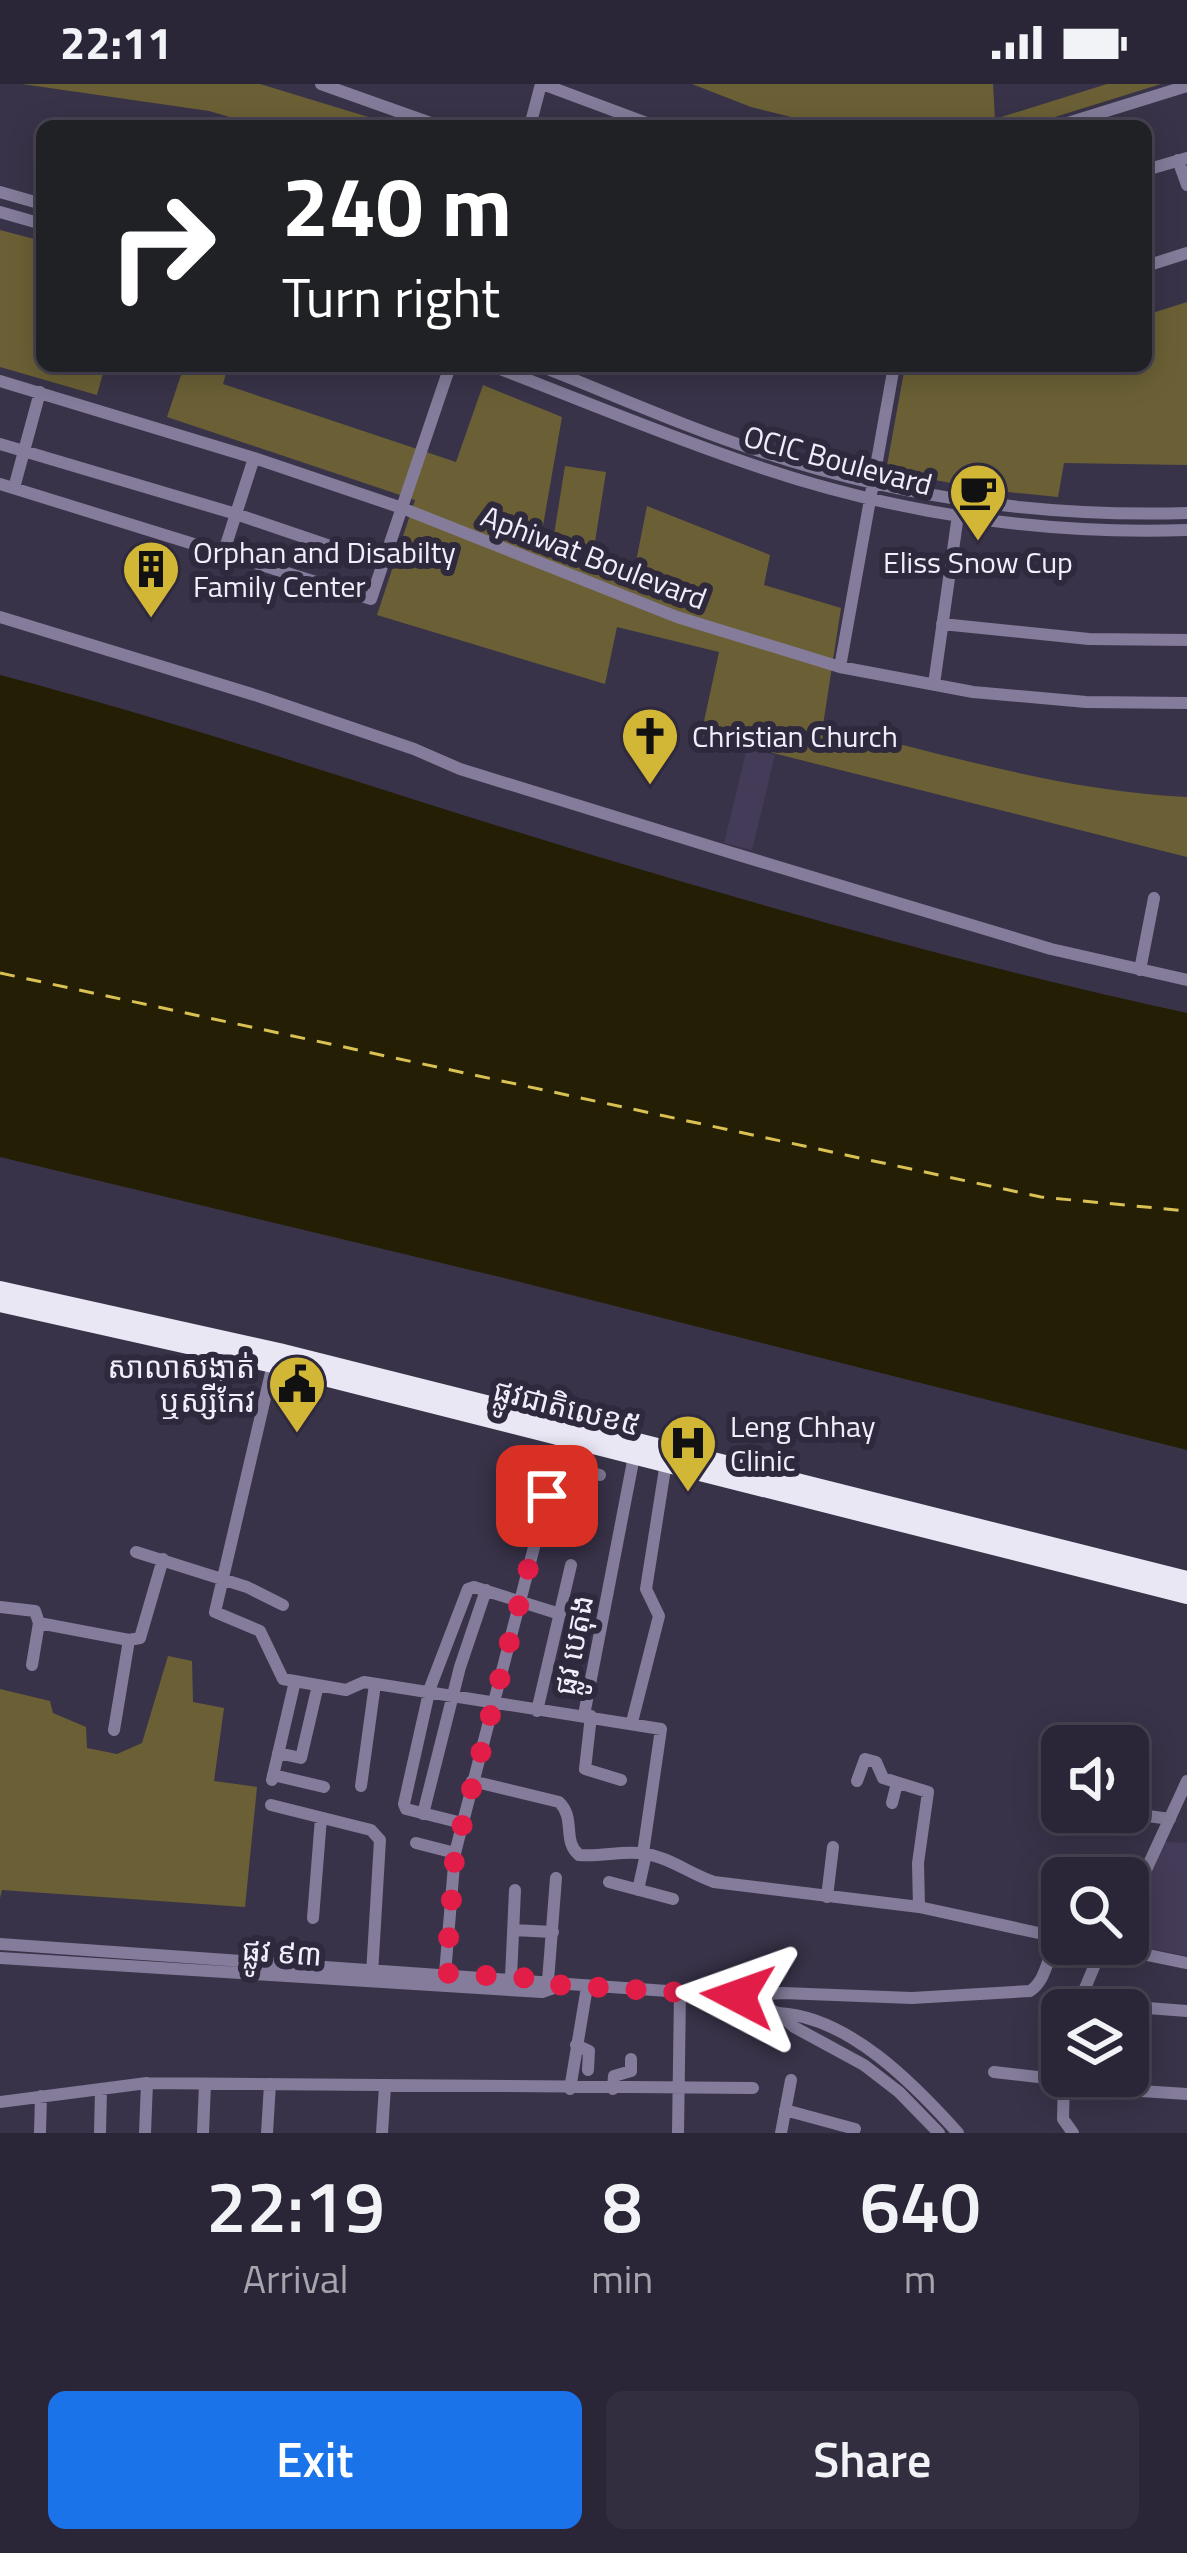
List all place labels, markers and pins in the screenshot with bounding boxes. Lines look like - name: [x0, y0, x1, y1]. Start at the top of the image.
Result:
- cafe icon: Eliss Snow Cup: [947, 461, 1009, 543]
- place label: Orphan and Disabilty Family Center: [193, 529, 456, 609]
- building icon: Orphan and Disabilty Family Center: [120, 538, 182, 620]
- place label: Eliss Snow Cup: [883, 539, 1073, 585]
- church icon: Christian Church: [619, 705, 681, 787]
- place label: Christian Church: [692, 713, 898, 759]
- place label: សាលាសង្កាត់ ឬស្សីកែវ: [107, 1344, 255, 1424]
- public building icon: សាលាសង្កាត់ ឬស្សីកែវ: [266, 1353, 328, 1435]
- place label: Leng Chhay Clinic: [730, 1403, 875, 1483]
- hospital icon: Leng Chhay Clinic: [657, 1412, 719, 1494]
- pin: [496, 1445, 598, 1547]

